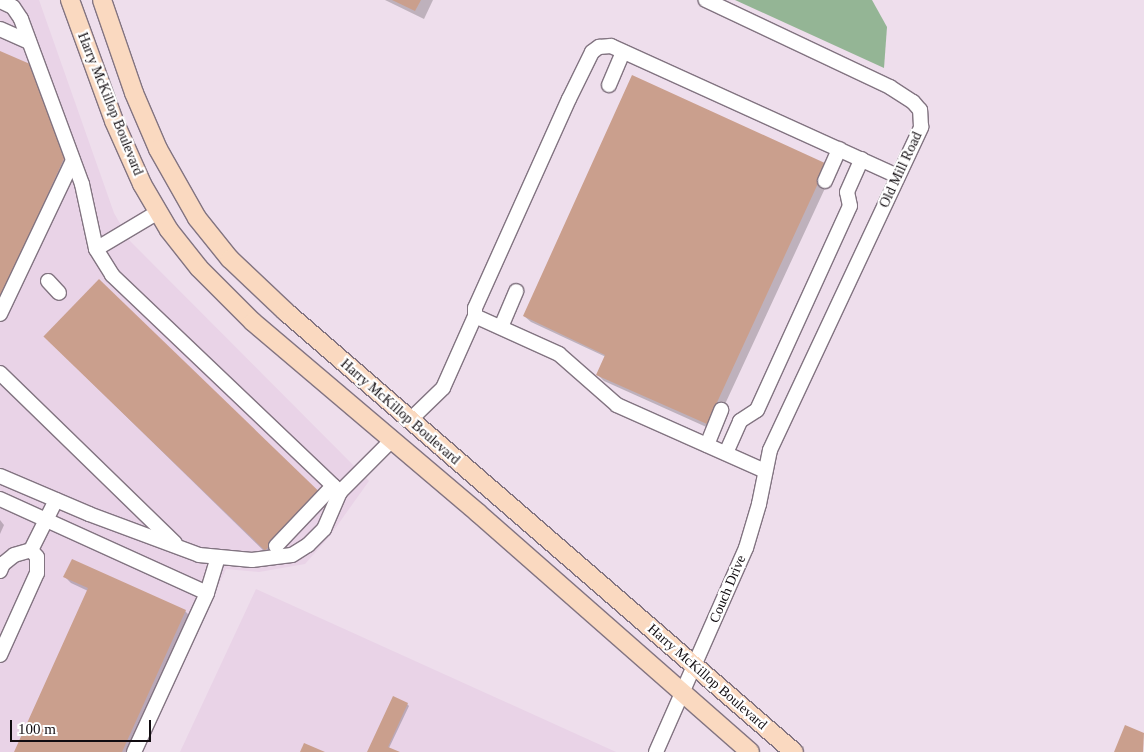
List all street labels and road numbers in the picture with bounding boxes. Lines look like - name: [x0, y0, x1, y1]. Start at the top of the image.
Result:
- street label: Harry McKillop Boulevard: [74, 30, 146, 178]
- street label: Old Mill Road: [876, 129, 926, 211]
- street label: Harry McKillop Boulevard: [337, 356, 463, 468]
- street label: Couch Drive: [706, 553, 750, 625]
- street label: Harry McKillop Boulevard: [644, 621, 770, 733]

